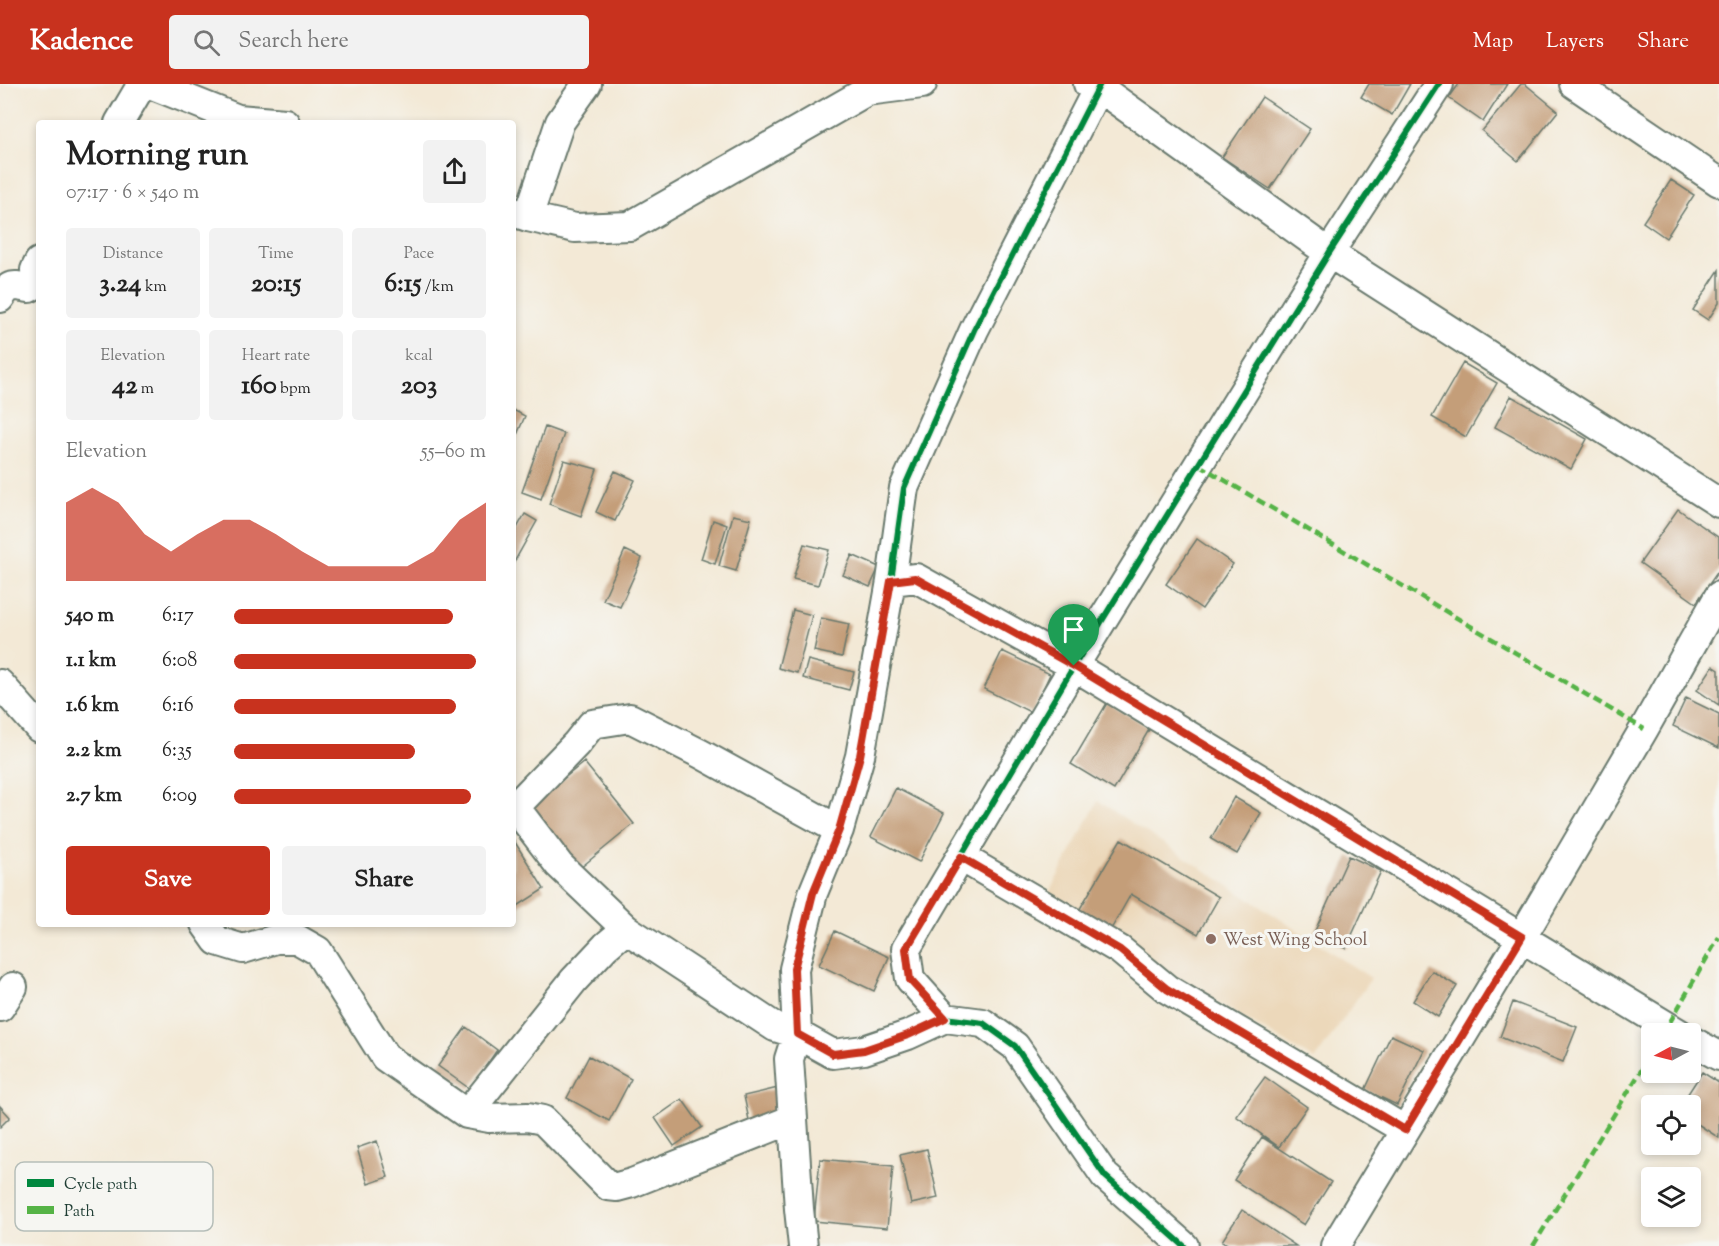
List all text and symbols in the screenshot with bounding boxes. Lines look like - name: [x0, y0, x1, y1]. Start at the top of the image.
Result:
- search box: [169, 15, 589, 69]
- text: Kadence: [30, 22, 133, 62]
- icon: search: [190, 26, 223, 59]
- text: Search here: [238, 26, 349, 58]
- text: Map: [1473, 27, 1513, 57]
- text: Layers: [1546, 27, 1604, 57]
- text: Share: [1637, 27, 1689, 57]
- text: Morning run: [66, 132, 248, 180]
- button: share: [423, 140, 486, 203]
- text: 07:17 · 6 × 540 m: [66, 179, 199, 208]
- text: Distance: [103, 243, 163, 266]
- text: Time: [258, 243, 294, 266]
- text: Pace: [404, 243, 434, 266]
- text: 3.24: [99, 266, 141, 303]
- text: 20:15: [251, 266, 301, 303]
- text: 6:15: [384, 266, 421, 303]
- text: km: [141, 276, 167, 299]
- text: /km: [421, 276, 454, 299]
- text: Elevation: [101, 345, 165, 368]
- text: Heart rate: [242, 345, 310, 368]
- text: kcal: [405, 345, 433, 368]
- text: 42: [112, 368, 137, 405]
- text: 160: [241, 368, 277, 405]
- text: 203: [401, 368, 437, 405]
- text: m: [137, 378, 154, 401]
- text: bpm: [277, 378, 311, 401]
- text: Elevation: [66, 438, 147, 467]
- text: 55–60 m: [421, 438, 486, 467]
- text: 540 m: [66, 602, 114, 631]
- text: 6:17: [162, 602, 194, 631]
- pin: [1048, 604, 1099, 666]
- icon: arrive: [1057, 613, 1090, 646]
- text: 1.1 km: [66, 647, 116, 676]
- text: 6:08: [162, 647, 197, 676]
- text: 1.6 km: [66, 692, 119, 721]
- text: 6:16: [162, 692, 194, 721]
- text: 2.2 km: [66, 737, 121, 766]
- text: 6:35: [162, 737, 192, 766]
- text: 2.7 km: [66, 782, 122, 811]
- text: 6:09: [162, 782, 197, 811]
- button: Save: [66, 846, 270, 915]
- button: Share: [282, 846, 486, 915]
- place label: West Wing School: [1223, 928, 1368, 954]
- marker: West Wing School: [1204, 932, 1218, 946]
- north arrow: [1641, 1023, 1701, 1083]
- map controls: [1641, 1023, 1701, 1227]
- button: locate: [1641, 1095, 1701, 1155]
- legend: [15, 1162, 213, 1231]
- button: layers: [1641, 1167, 1701, 1227]
- text: Cycle path: [64, 1174, 138, 1197]
- text: Path: [64, 1201, 95, 1224]

